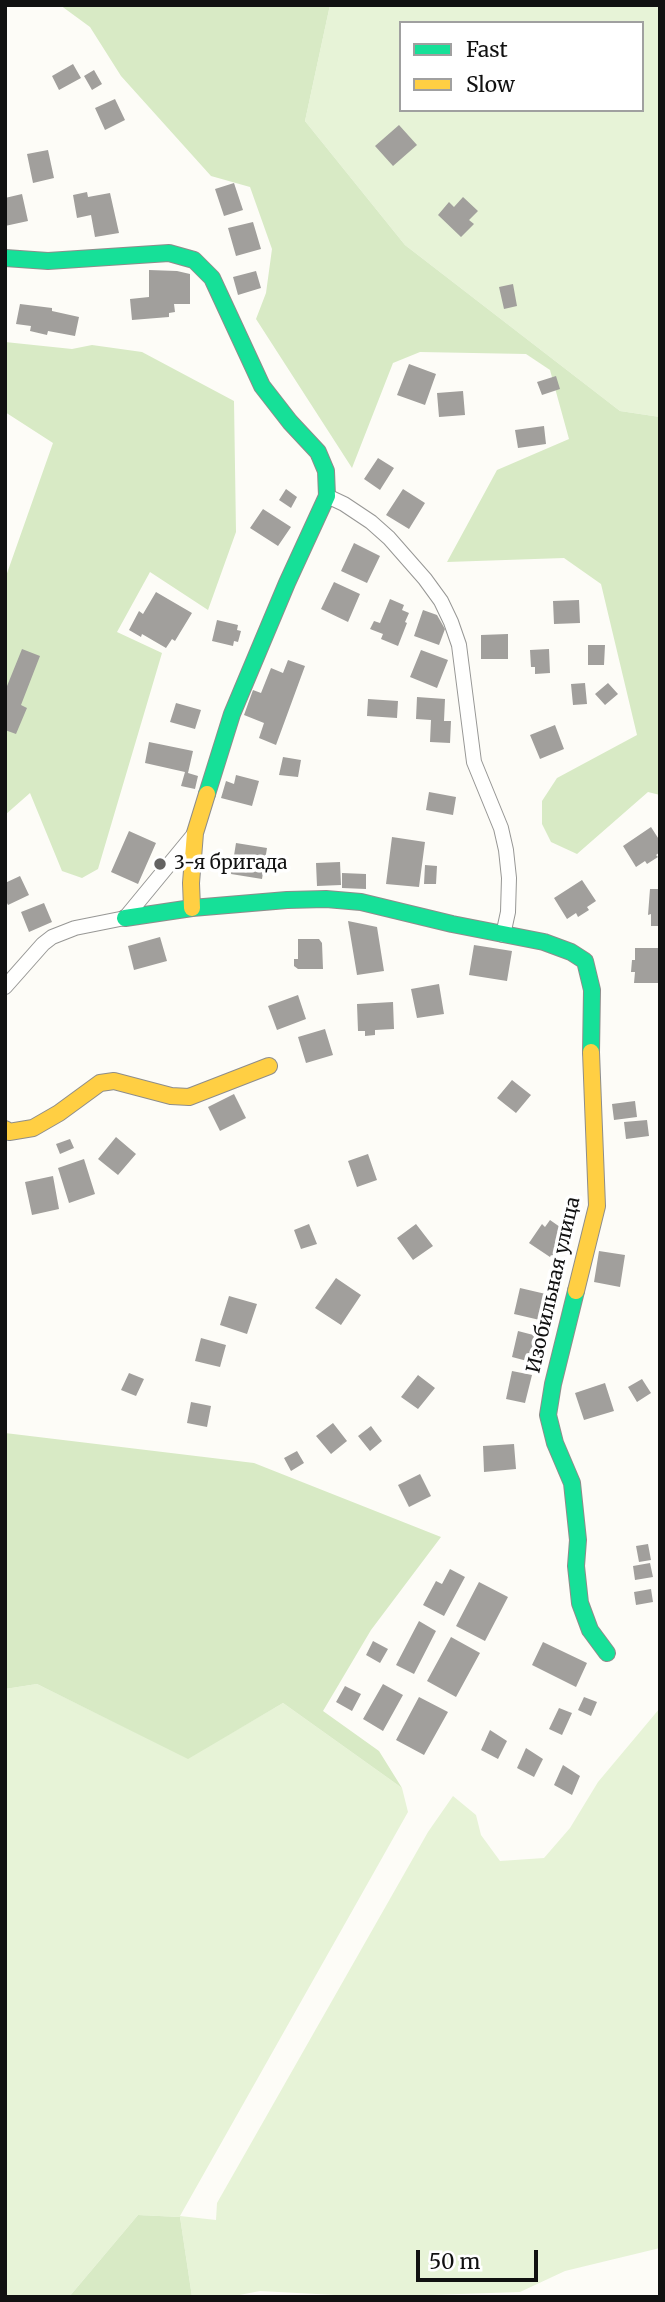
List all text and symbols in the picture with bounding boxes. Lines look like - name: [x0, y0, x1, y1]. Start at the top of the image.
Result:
- legend: [399, 21, 644, 112]
- text: Fast: [466, 36, 508, 63]
- text: Slow: [466, 71, 515, 98]
- place label: 3-я бригада: [174, 853, 287, 875]
- marker: 3-я бригада: [152, 856, 168, 872]
- street label: Изобильная улица: [523, 1195, 585, 1375]
- scale bar: [420, 2236, 542, 2280]
- text: 50 m: [429, 2248, 480, 2275]

